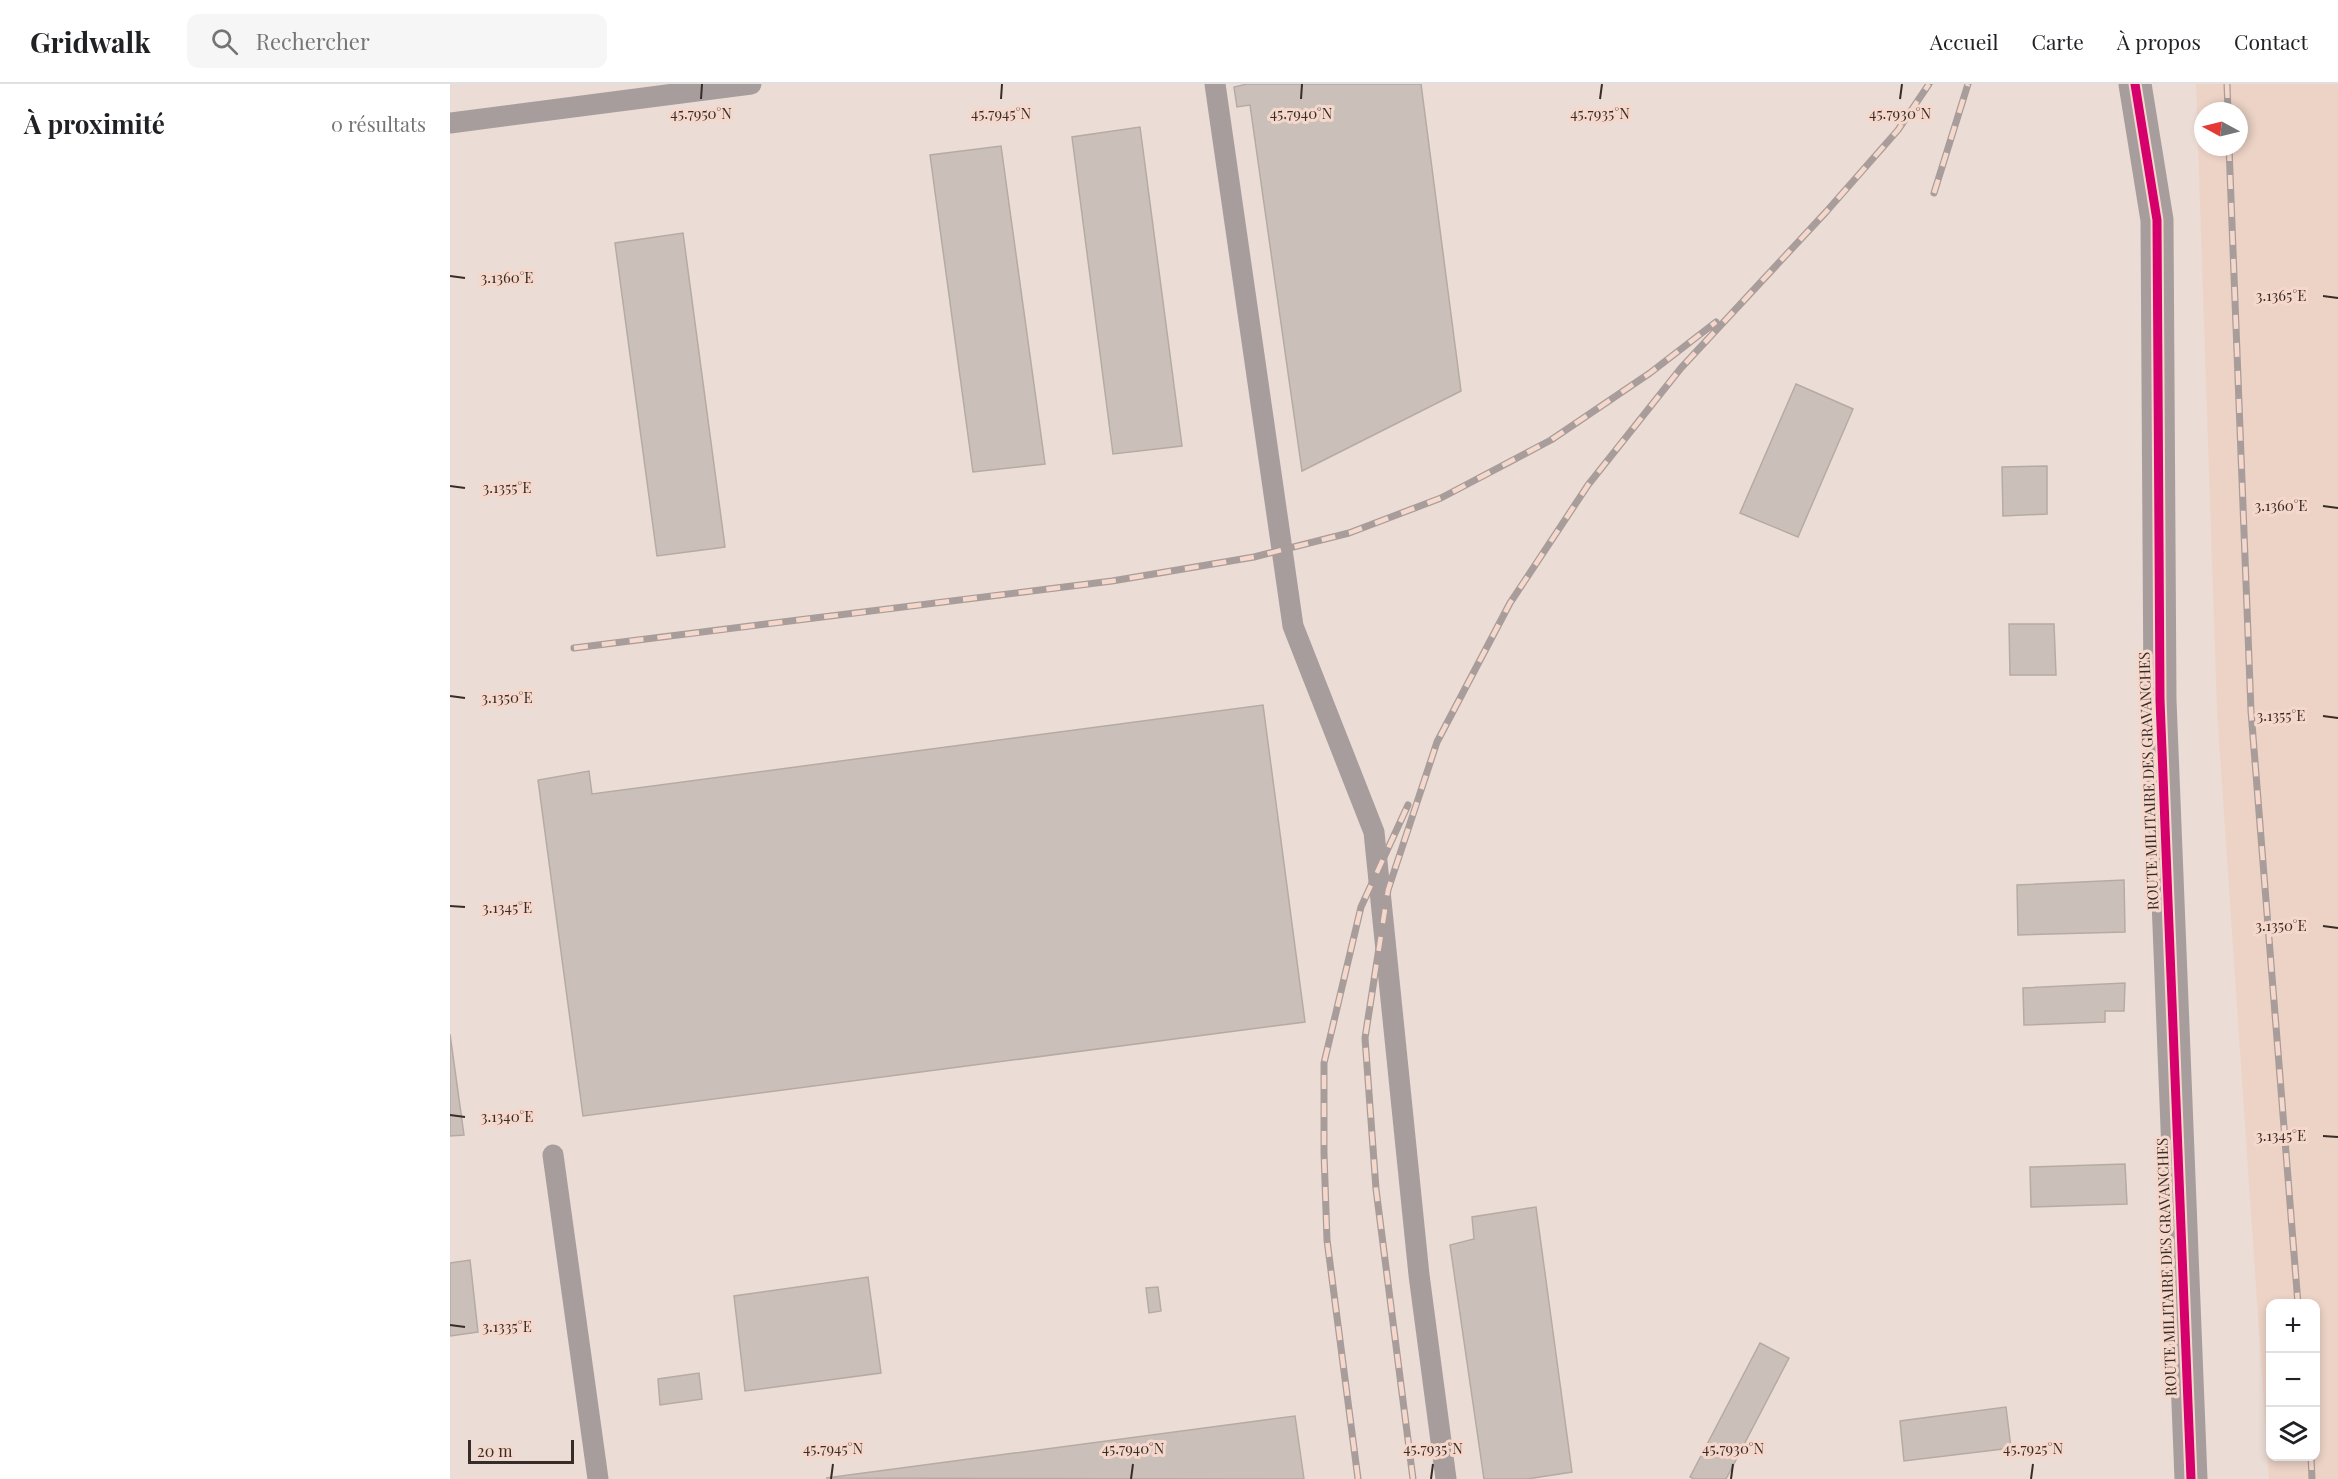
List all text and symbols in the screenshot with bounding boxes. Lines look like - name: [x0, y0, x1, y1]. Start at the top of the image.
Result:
- search box: [187, 14, 607, 68]
- text: Gridwalk: [30, 23, 151, 60]
- icon: search: [208, 25, 241, 58]
- text: Rechercher: [256, 26, 370, 56]
- text: Accueil: [1930, 27, 1998, 55]
- text: Carte: [2031, 27, 2084, 55]
- text: À propos: [2117, 27, 2201, 55]
- text: Contact: [2234, 27, 2308, 55]
- north arrow: [2194, 102, 2248, 156]
- text: 45.7950°N: [670, 103, 732, 123]
- text: 45.7945°N: [971, 103, 1032, 123]
- text: 45.7940°N: [1270, 103, 1333, 123]
- text: 45.7935°N: [1570, 103, 1630, 123]
- text: 45.7930°N: [1869, 103, 1931, 123]
- text: À proximité: [24, 106, 165, 141]
- text: 0 résultats: [331, 110, 426, 137]
- text: 3.1360°E: [480, 267, 534, 287]
- text: 3.1365°E: [2256, 285, 2306, 305]
- text: 3.1355°E: [482, 477, 532, 497]
- text: 3.1360°E: [2254, 495, 2308, 515]
- street label: ROUTE MILITAIRE DES GRAVANCHES: [2133, 652, 2163, 910]
- text: 3.1350°E: [481, 687, 533, 707]
- text: 3.1355°E: [2256, 705, 2306, 725]
- text: 3.1345°E: [482, 897, 532, 917]
- text: 3.1350°E: [2255, 915, 2307, 935]
- text: 3.1340°E: [481, 1106, 533, 1126]
- text: 3.1345°E: [2256, 1125, 2306, 1145]
- street label: ROUTE MILITAIRE DES GRAVANCHES: [2151, 1138, 2181, 1396]
- map controls: [2266, 1299, 2320, 1461]
- button: +: [2266, 1299, 2320, 1353]
- text: 3.1335°E: [482, 1316, 532, 1336]
- button: −: [2266, 1353, 2320, 1407]
- button: layers: [2266, 1407, 2320, 1461]
- scale bar: [468, 1437, 574, 1464]
- text: 45.7945°N: [803, 1438, 864, 1458]
- text: 45.7940°N: [1102, 1438, 1165, 1458]
- text: 45.7935°N: [1403, 1438, 1463, 1458]
- text: 45.7930°N: [1702, 1438, 1764, 1458]
- text: 45.7925°N: [2003, 1438, 2063, 1458]
- text: 20 m: [477, 1440, 512, 1461]

